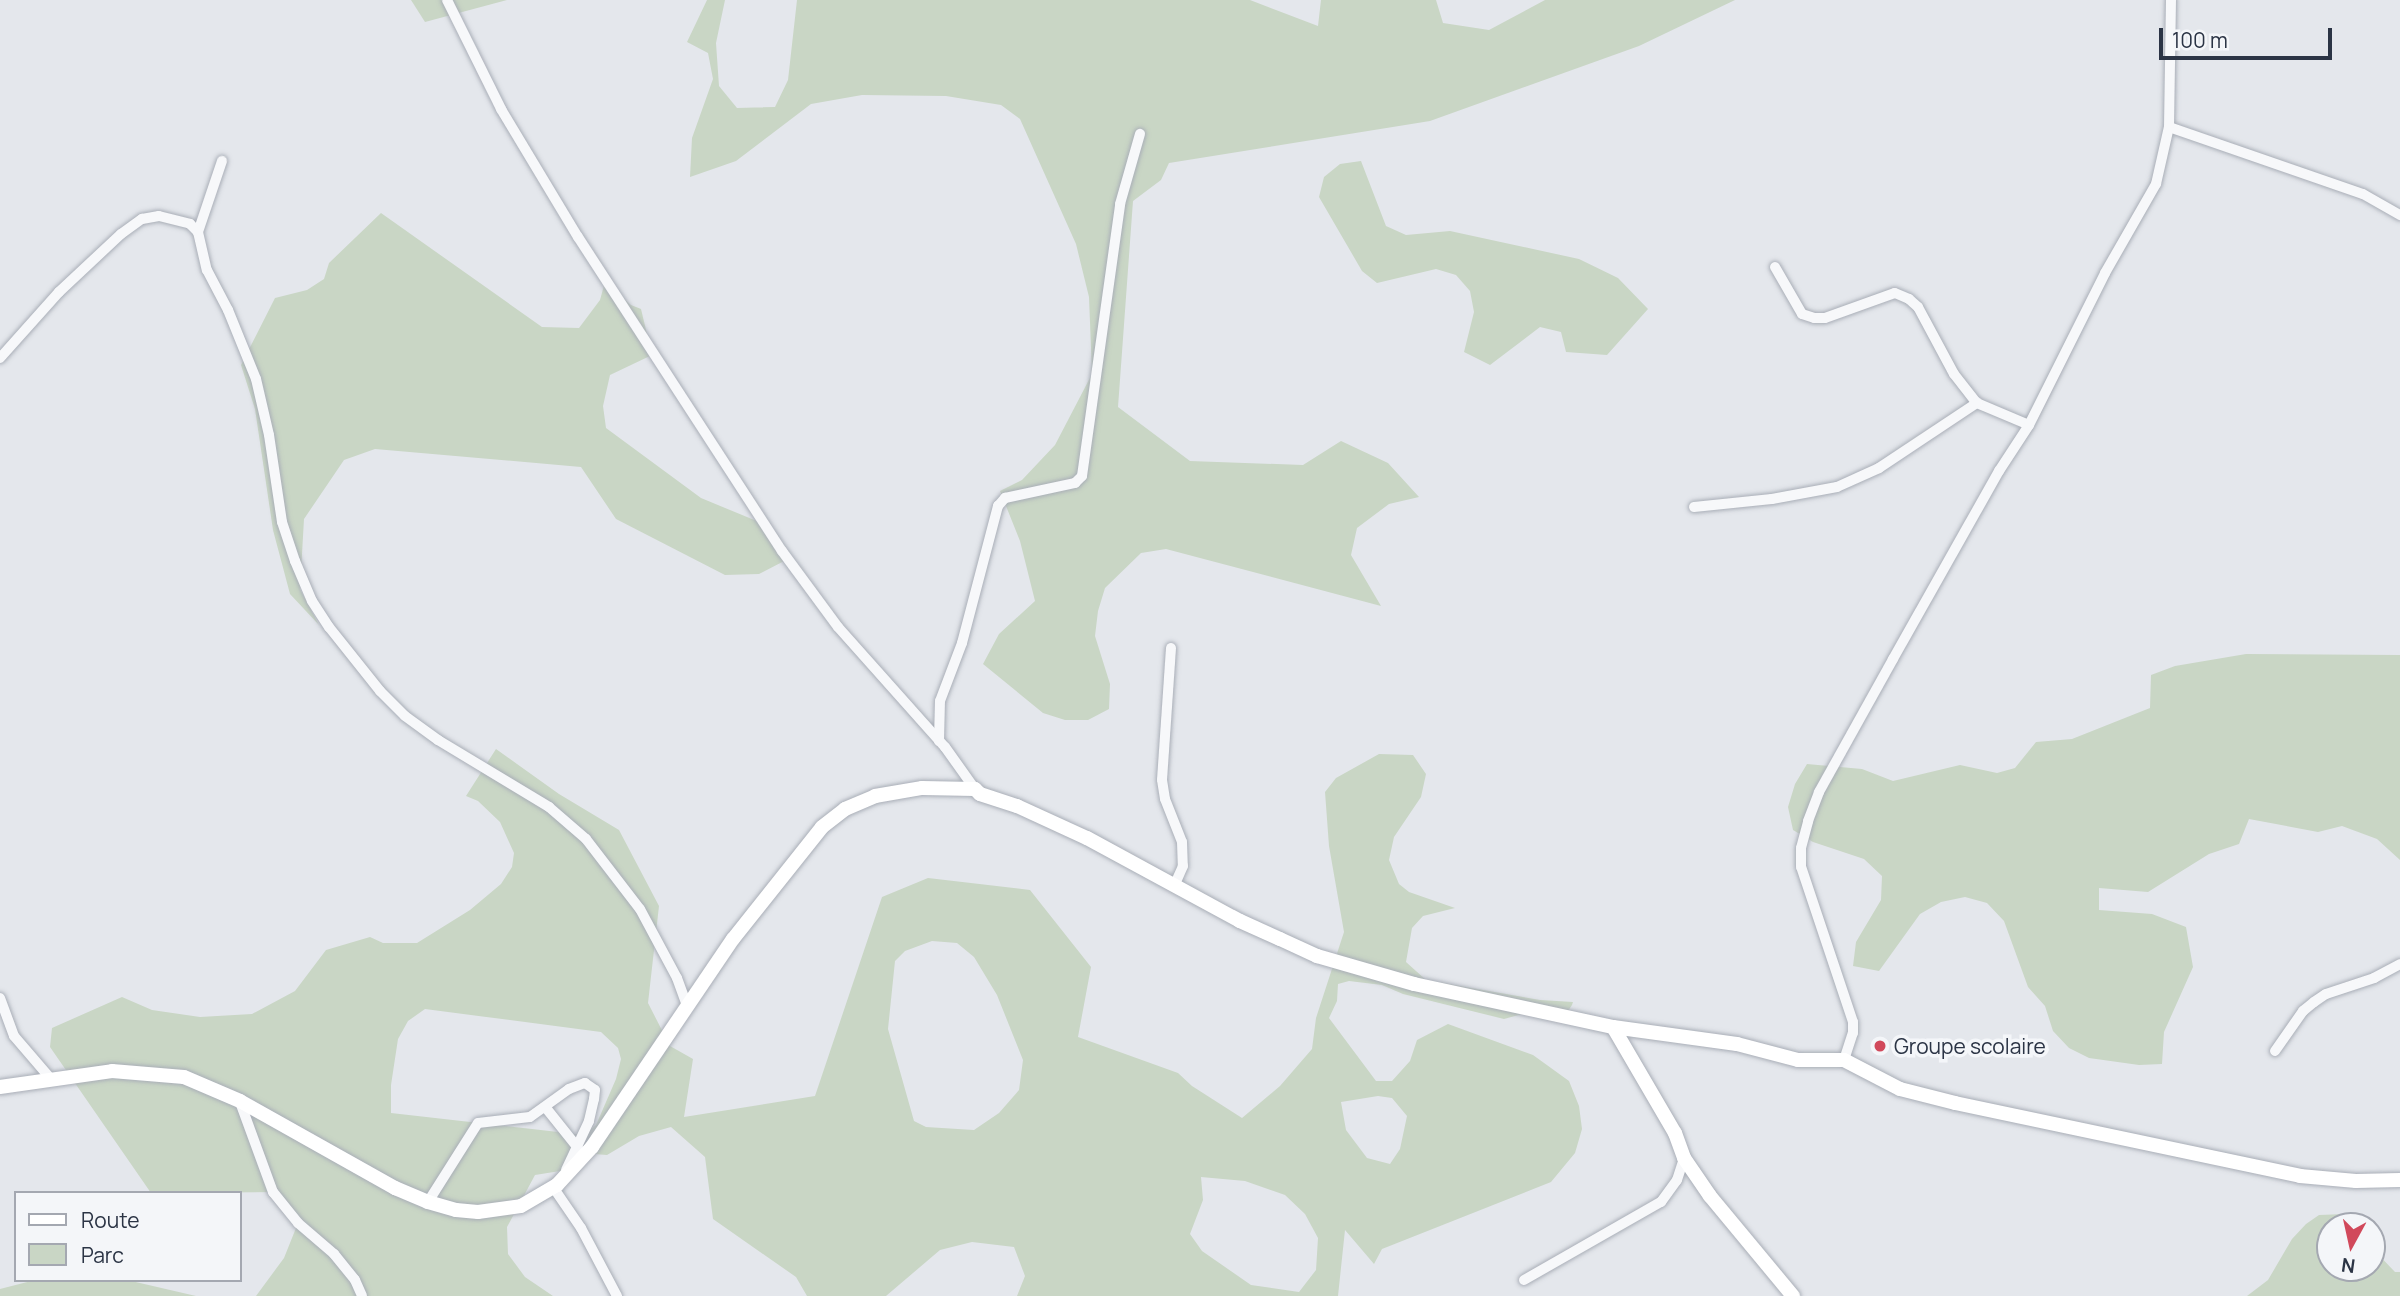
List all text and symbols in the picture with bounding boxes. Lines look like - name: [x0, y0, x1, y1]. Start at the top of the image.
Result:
- scale bar: [2162, 14, 2335, 58]
- text: 100 m: [2172, 26, 2228, 54]
- place label: Groupe scolaire: [1894, 1033, 2046, 1059]
- marker: Groupe scolaire: [1872, 1038, 1888, 1054]
- legend: [14, 1191, 242, 1282]
- text: Route: [81, 1206, 139, 1234]
- north arrow: [2316, 1212, 2386, 1282]
- text: Parc: [81, 1241, 124, 1269]
- text: N: [2340, 1252, 2357, 1280]

